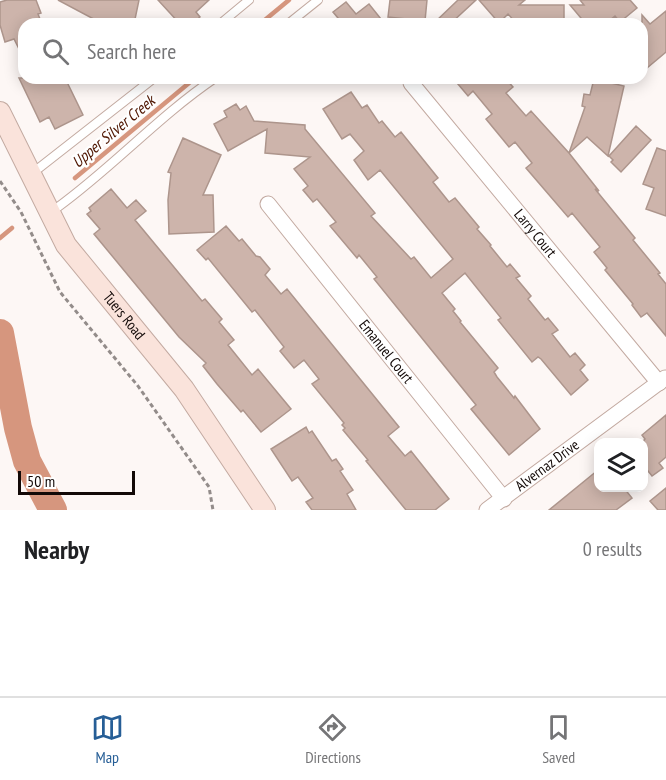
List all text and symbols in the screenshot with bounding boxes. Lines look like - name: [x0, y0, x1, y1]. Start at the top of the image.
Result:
- search box: [18, 18, 648, 84]
- icon: search: [39, 35, 72, 68]
- text: Search here: [87, 37, 176, 65]
- water label: Upper Silver Creek: [67, 89, 160, 171]
- street label: Larry Court: [510, 205, 561, 261]
- street label: Tuers Road: [99, 288, 150, 343]
- street label: Emanuel Court: [355, 316, 418, 387]
- street label: Alvernaz Drive: [511, 435, 583, 495]
- map controls: [594, 438, 648, 492]
- button: layers: [594, 438, 648, 492]
- scale bar: [18, 468, 135, 496]
- text: 50 m: [27, 471, 55, 491]
- text: Nearby: [24, 533, 89, 566]
- text: 0 results: [583, 536, 642, 562]
- tab: Map: [91, 711, 124, 767]
- tab: Directions: [305, 711, 361, 767]
- tab: Saved: [542, 711, 575, 767]

